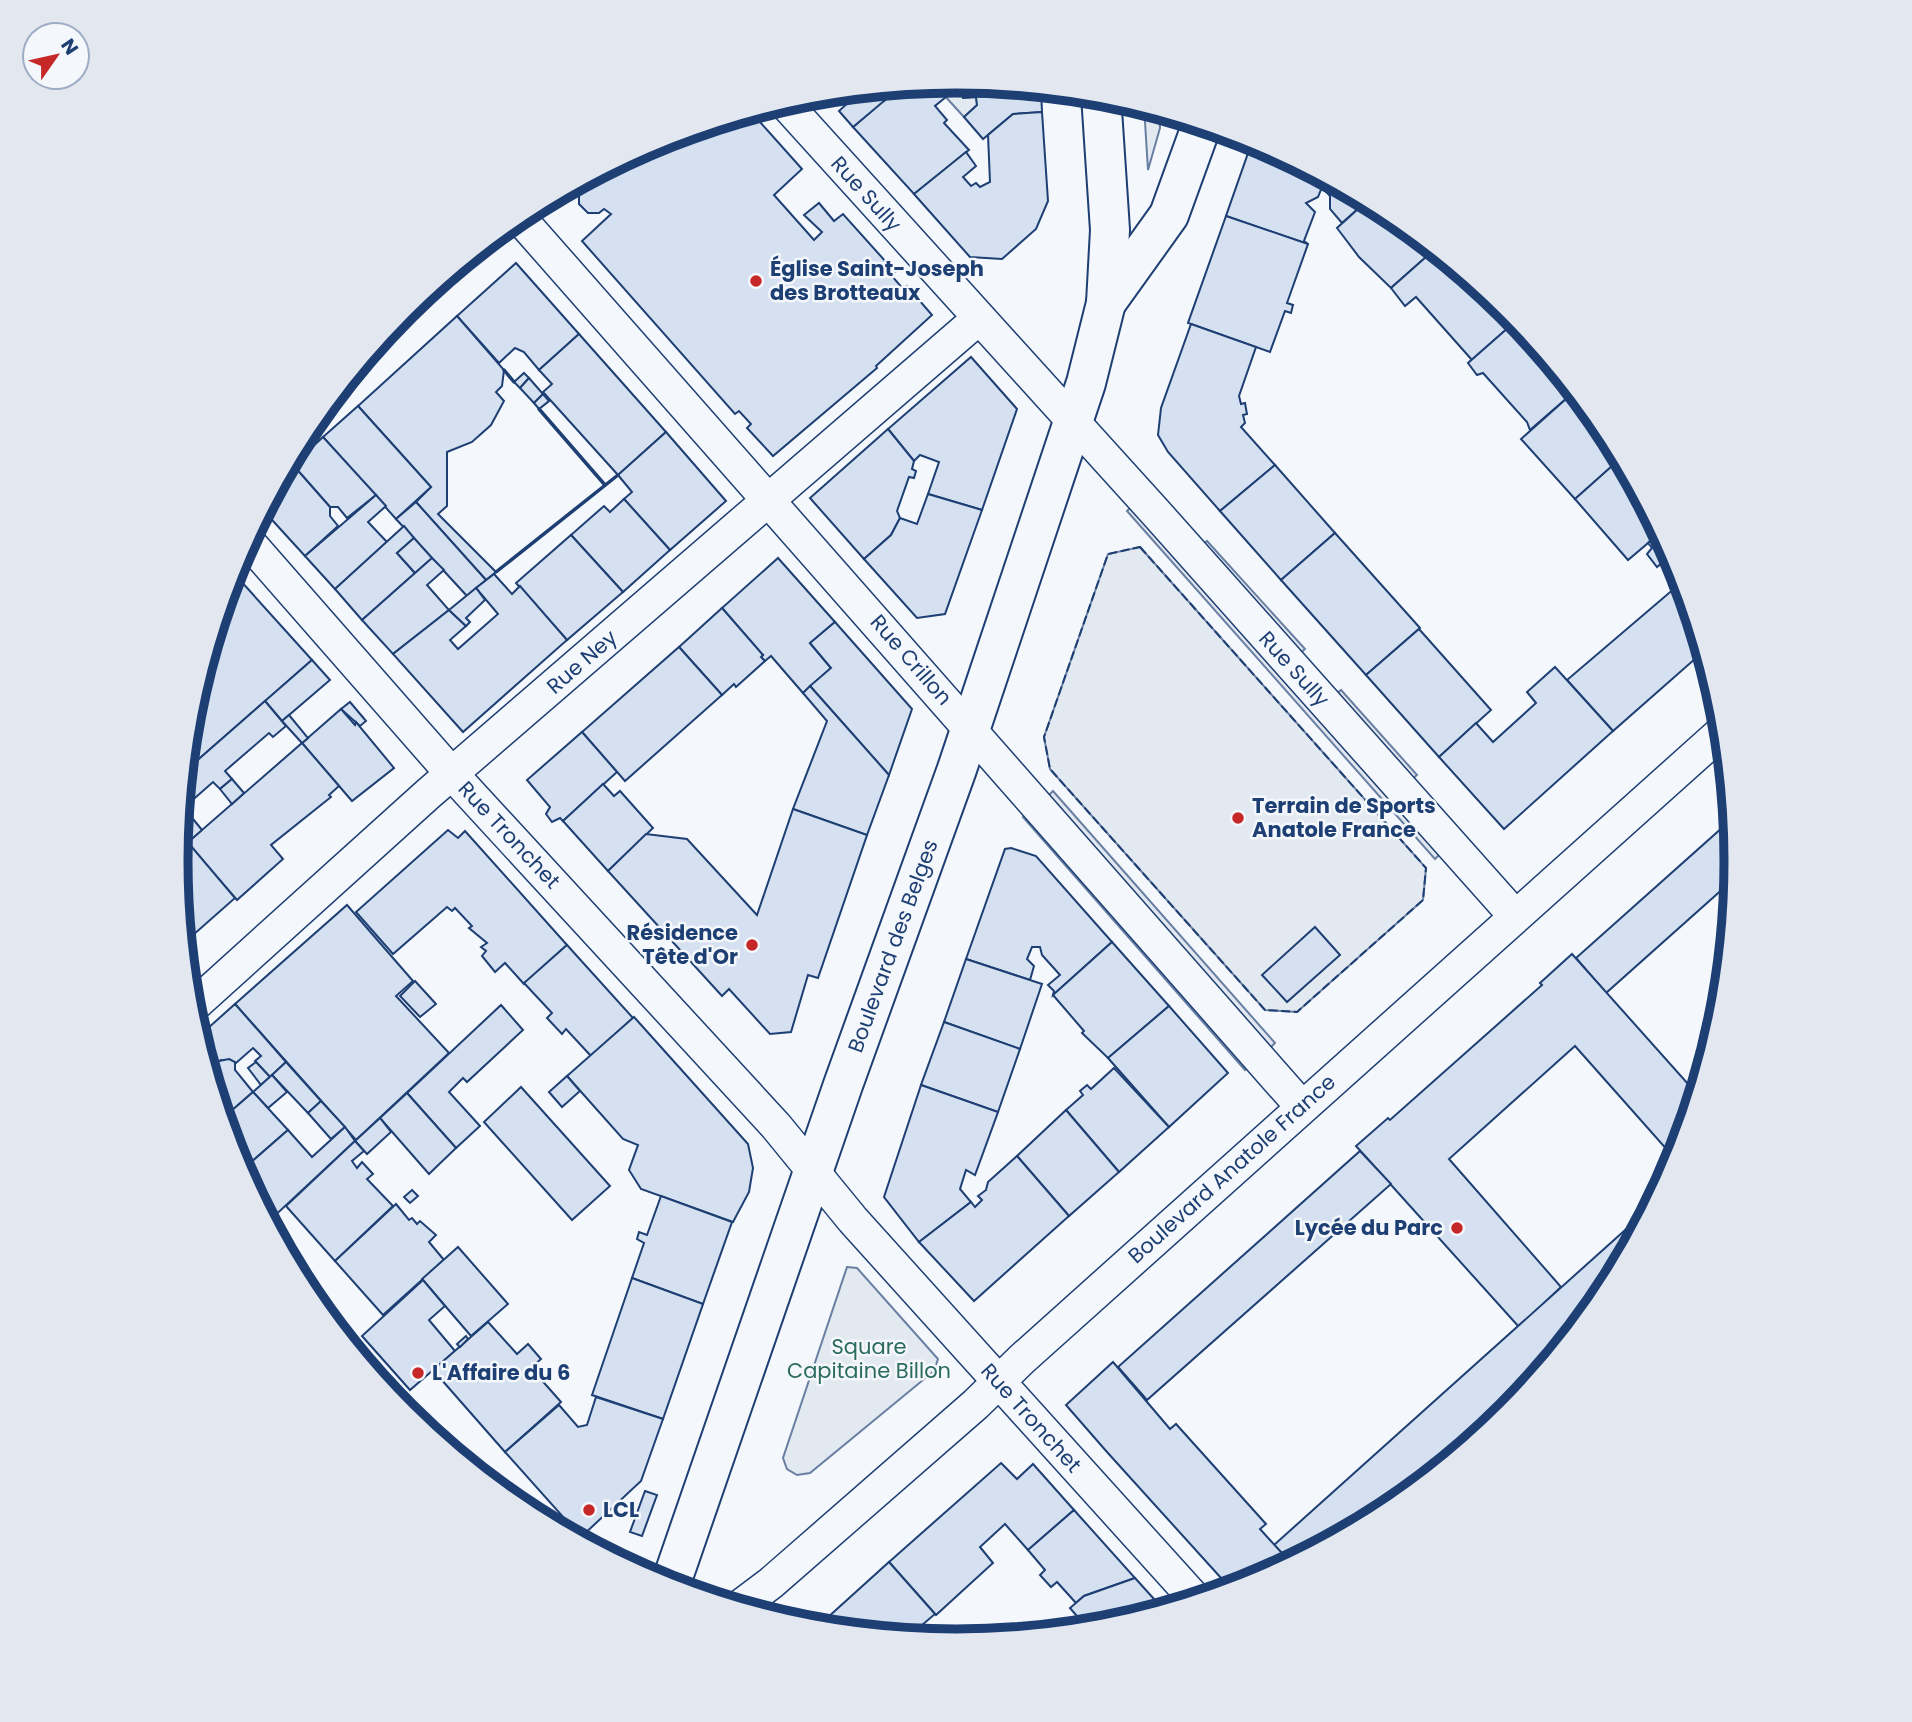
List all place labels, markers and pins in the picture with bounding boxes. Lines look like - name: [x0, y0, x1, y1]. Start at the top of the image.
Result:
- place label: Église Saint-Joseph des Brotteaux: [770, 254, 984, 307]
- marker: Église Saint-Joseph des Brotteaux: [748, 273, 764, 289]
- place label: Terrain de Sports Anatole France: [1252, 791, 1436, 844]
- marker: Terrain de Sports Anatole France: [1230, 810, 1246, 826]
- place label: Résidence Tête d'Or: [626, 918, 738, 971]
- marker: Résidence Tête d'Or: [744, 937, 760, 953]
- place label: Lycée du Parc: [1295, 1213, 1443, 1242]
- marker: Lycée du Parc: [1449, 1220, 1465, 1236]
- place label: L'Affaire du 6: [432, 1358, 570, 1387]
- marker: L'Affaire du 6: [410, 1365, 426, 1381]
- place label: LCL: [603, 1495, 639, 1524]
- marker: LCL: [581, 1502, 597, 1518]

